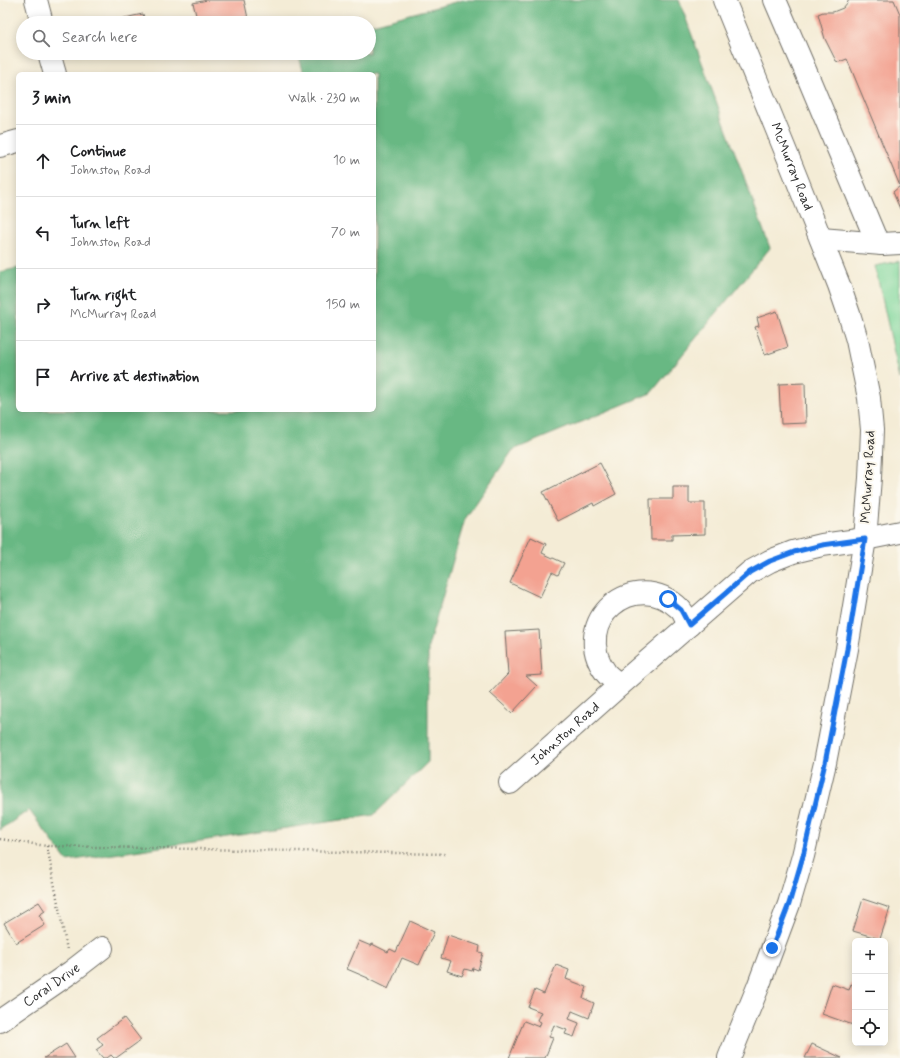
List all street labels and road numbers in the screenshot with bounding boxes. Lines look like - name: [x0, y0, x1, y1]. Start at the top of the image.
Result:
- street label: McMurray Road: [766, 120, 817, 213]
- street label: McMurray Road: [857, 430, 879, 524]
- street label: Johnston Road: [527, 698, 604, 769]
- street label: Coral Drive: [20, 959, 84, 1011]

